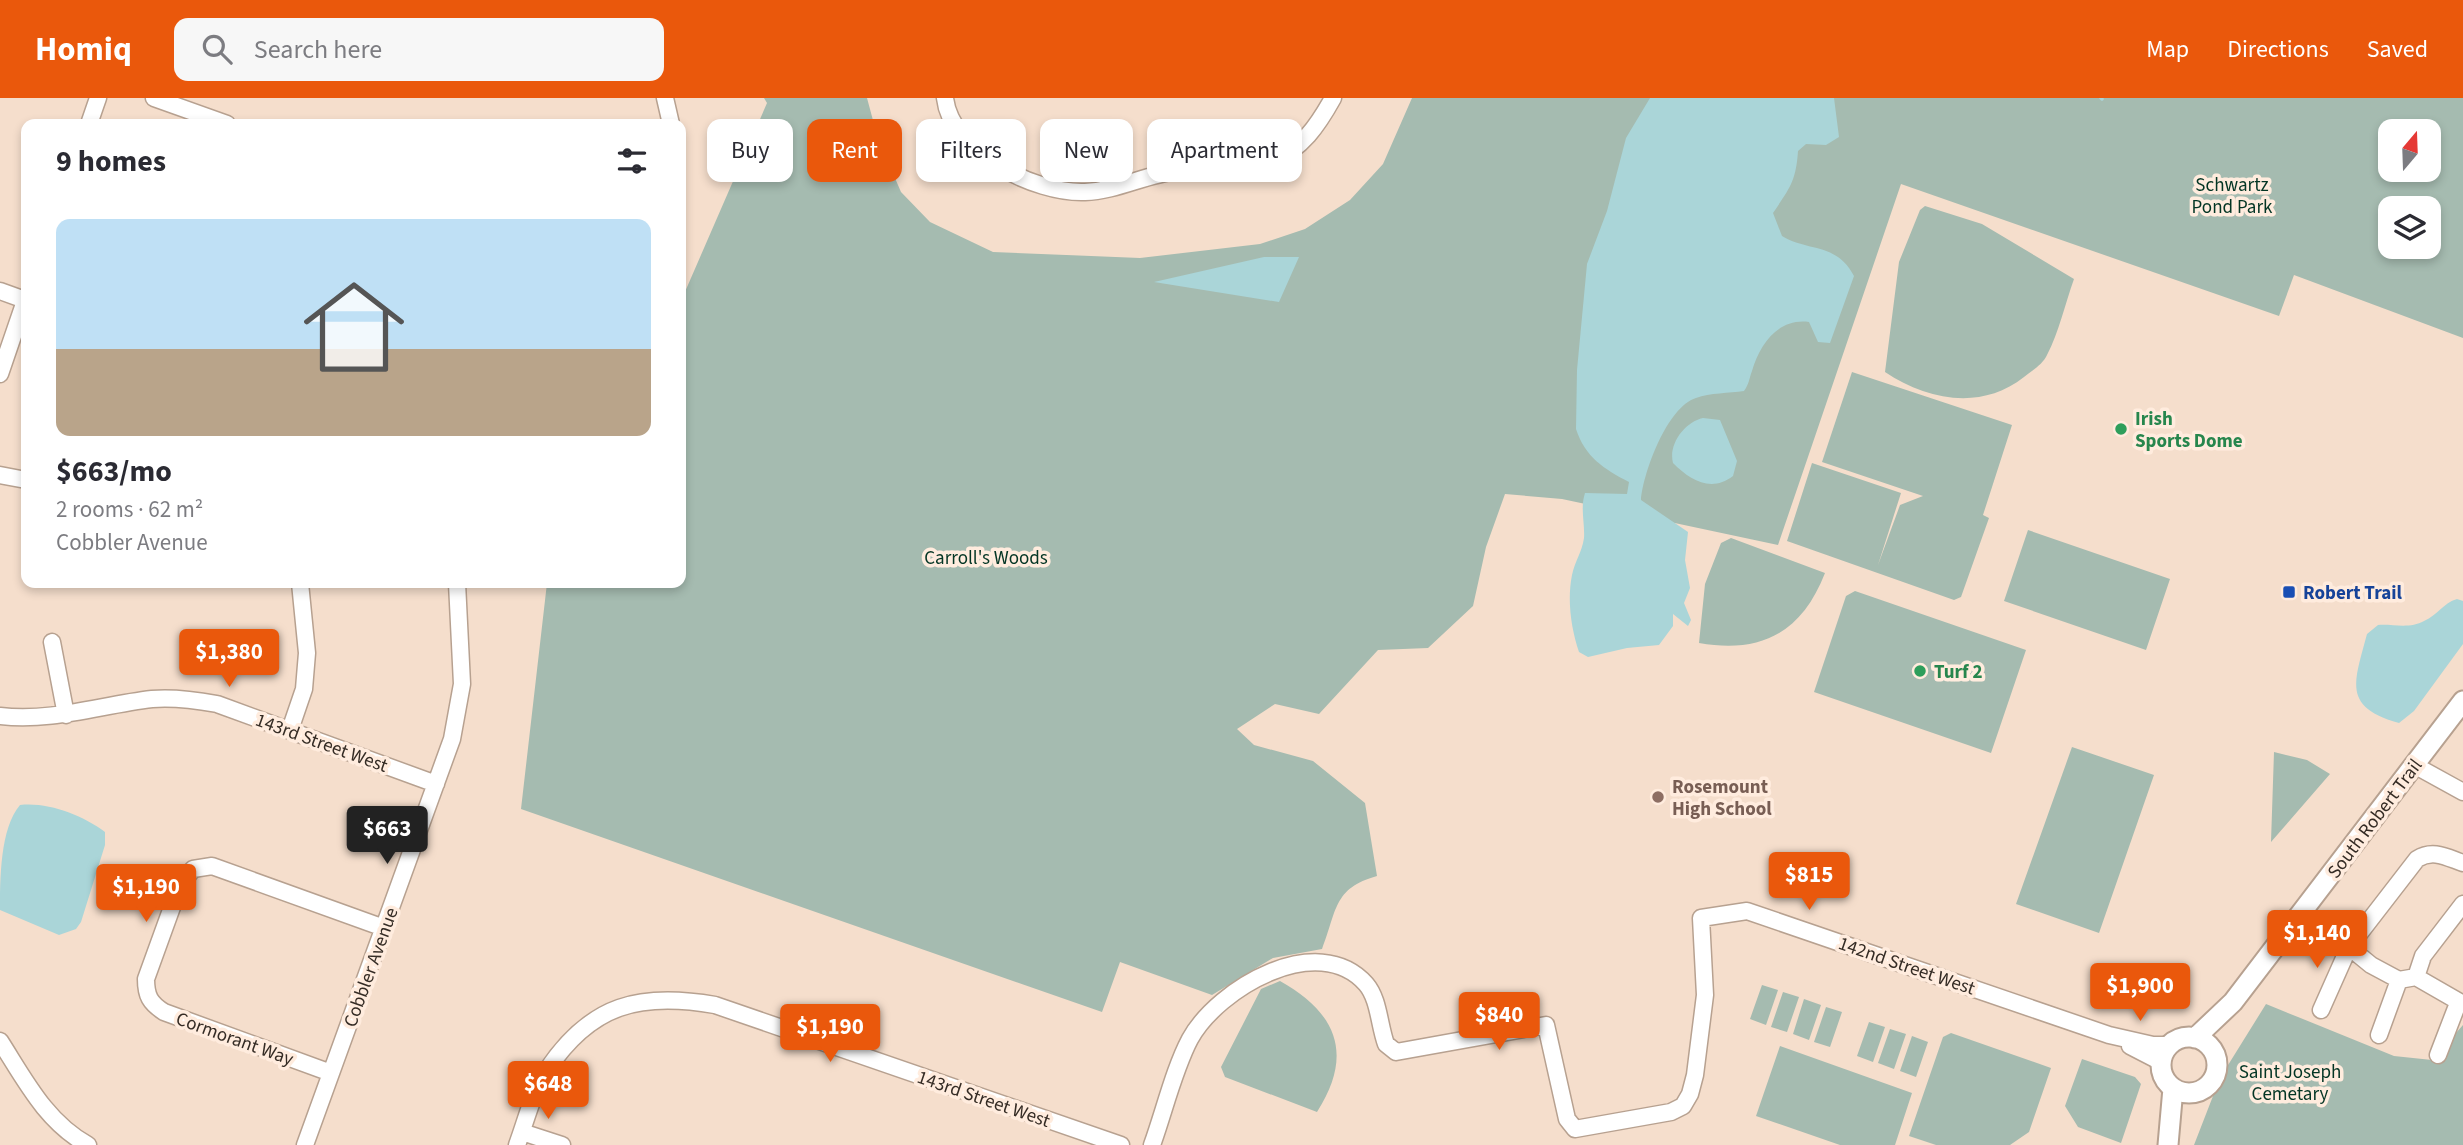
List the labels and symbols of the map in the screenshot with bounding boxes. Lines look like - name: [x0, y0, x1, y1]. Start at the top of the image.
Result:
- north arrow: [2378, 119, 2441, 182]
- park label: Schwartz Pond Park: [2192, 172, 2273, 221]
- place label: Irish Sports Dome: [2135, 406, 2243, 455]
- marker: Irish Sports Dome: [2113, 421, 2129, 437]
- park label: Carroll's Woods: [924, 545, 1048, 572]
- place label: Robert Trail: [2303, 580, 2402, 607]
- marker: Robert Trail: [2281, 584, 2297, 600]
- pin: $1,380: [172, 630, 286, 689]
- place label: Turf 2: [1934, 659, 1982, 686]
- marker: Turf 2: [1912, 663, 1928, 679]
- street label: 143rd Street West: [252, 707, 392, 780]
- street label: South Robert Trail: [2321, 753, 2429, 884]
- place label: Rosemount High School: [1672, 774, 1772, 823]
- marker: Rosemount High School: [1650, 789, 1666, 805]
- pin: $663: [346, 806, 428, 866]
- pin: $815: [1768, 852, 1850, 912]
- pin: $1,190: [89, 864, 203, 924]
- street label: Cobbler Avenue: [337, 904, 406, 1031]
- pin: $1,140: [2260, 910, 2374, 970]
- street label: 142nd Street West: [1835, 930, 1979, 1003]
- pin: $1,900: [2083, 964, 2197, 1023]
- pin: $840: [1458, 992, 1540, 1052]
- pin: $1,190: [773, 1004, 887, 1064]
- street label: Cormorant Way: [172, 1006, 297, 1073]
- park label: Saint Joseph Cemetary: [2239, 1059, 2341, 1108]
- pin: $648: [507, 1062, 589, 1121]
- street label: 143rd Street West: [913, 1064, 1054, 1135]

